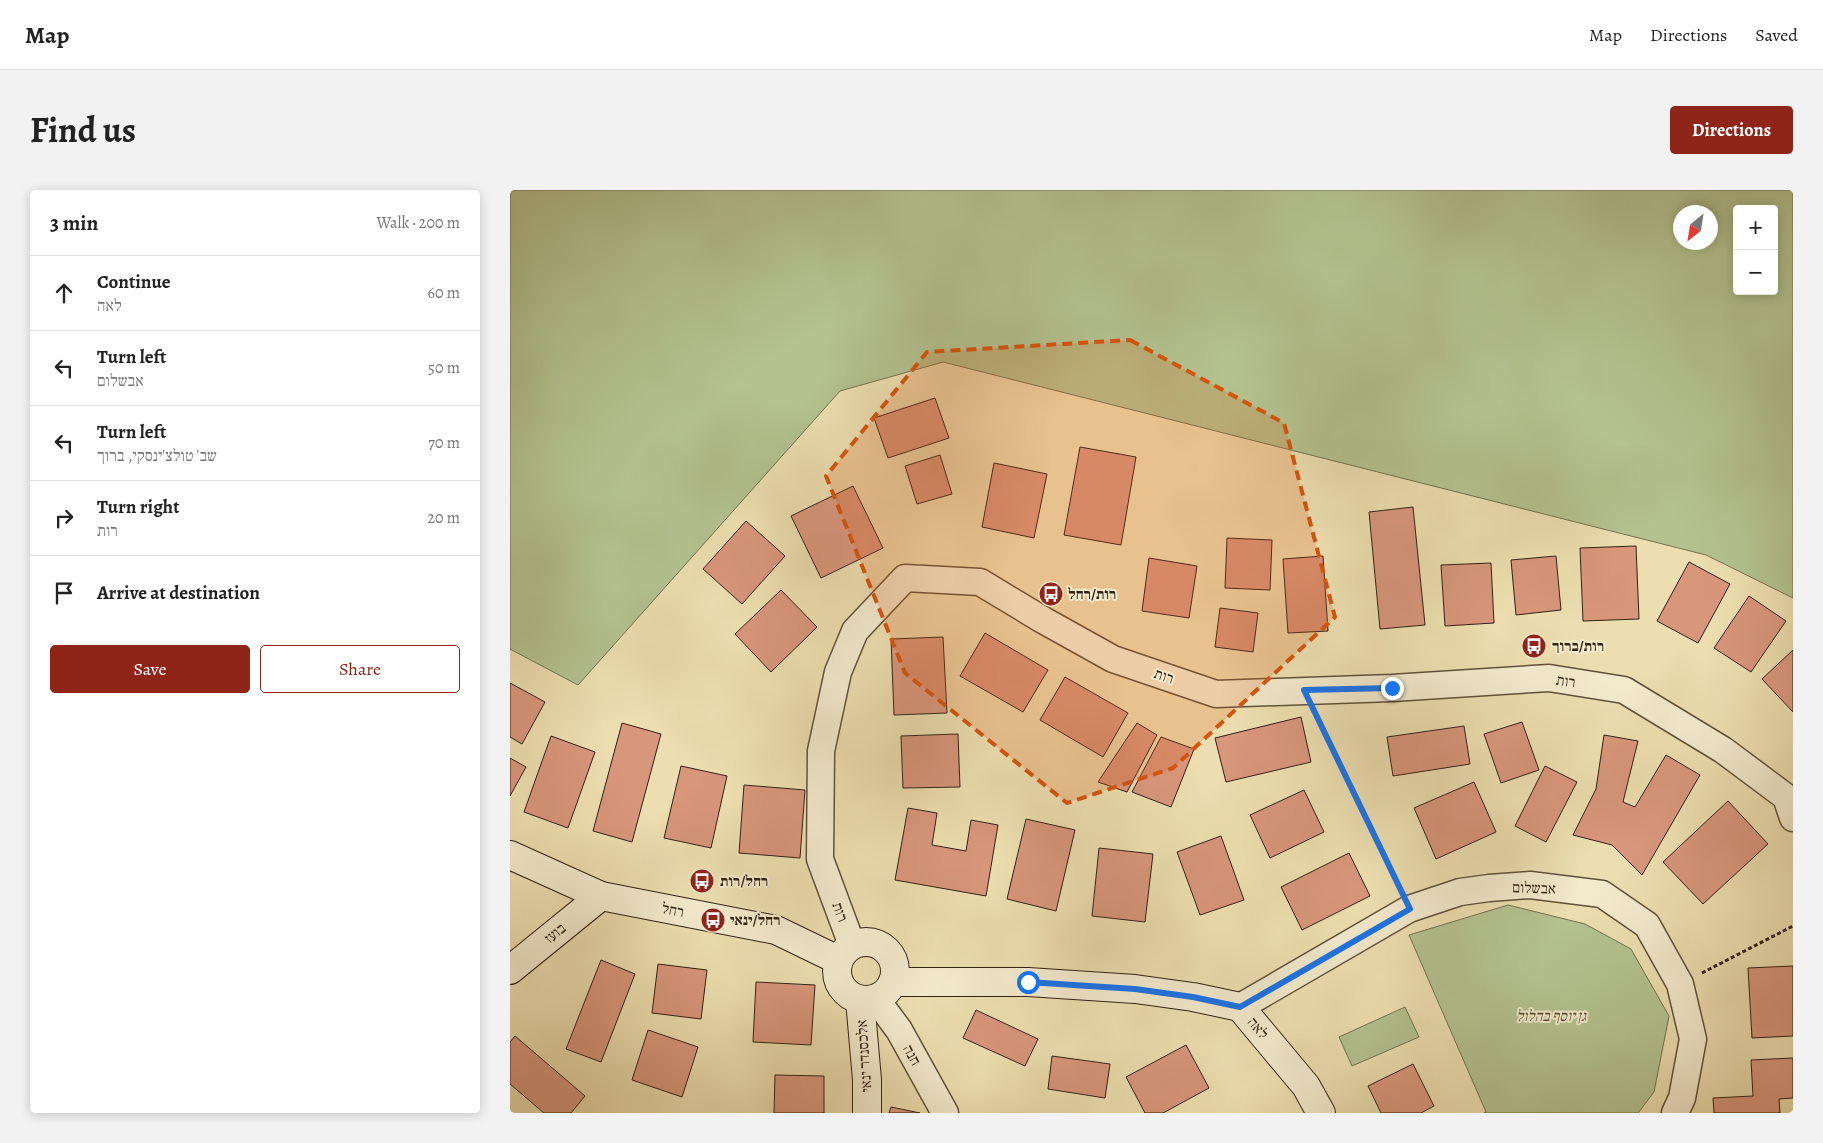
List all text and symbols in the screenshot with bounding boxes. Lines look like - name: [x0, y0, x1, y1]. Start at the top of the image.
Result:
- text: Map: [25, 19, 69, 51]
- text: Map: [1589, 23, 1622, 47]
- text: Directions: [1650, 23, 1727, 47]
- text: Saved: [1755, 23, 1798, 47]
- text: Find us: [30, 106, 136, 154]
- button: Directions: [1670, 106, 1793, 154]
- north arrow: [1673, 205, 1718, 250]
- map controls: [1733, 205, 1778, 295]
- button: +: [1733, 205, 1778, 250]
- text: 3 min: [50, 209, 98, 237]
- text: Walk · 200 m: [376, 212, 460, 234]
- button: −: [1733, 250, 1778, 295]
- text: Continue: [97, 269, 171, 295]
- icon: ahead: [50, 279, 78, 307]
- text: 60 m: [428, 282, 460, 304]
- text: לאה: [97, 295, 122, 317]
- text: Turn left: [97, 344, 166, 370]
- icon: left: [50, 354, 78, 382]
- text: 50 m: [428, 357, 460, 379]
- text: אבשלום: [97, 370, 144, 392]
- text: Turn left: [97, 419, 166, 445]
- icon: left: [50, 429, 78, 457]
- text: 70 m: [428, 432, 460, 454]
- text: שב' טולצ'ינסקי, ברוך: [97, 445, 217, 467]
- text: Turn right: [97, 494, 179, 520]
- icon: right: [50, 504, 78, 532]
- text: 20 m: [427, 507, 460, 529]
- text: רות: [97, 520, 118, 542]
- icon: arrive: [50, 579, 78, 607]
- text: Arrive at destination: [97, 580, 260, 606]
- bus stop icon: רות/רחל: [1038, 581, 1064, 607]
- place label: רות/רחל: [1068, 584, 1116, 604]
- bus stop icon: רות/ברוך: [1521, 633, 1547, 659]
- place label: רות/ברוך: [1552, 636, 1604, 656]
- button: Save: [50, 645, 250, 693]
- button: Share: [260, 645, 460, 693]
- street label: רות: [1151, 663, 1177, 689]
- street label: רות: [1555, 670, 1577, 692]
- route end: [1381, 677, 1404, 700]
- bus stop icon: רחל/רות: [689, 868, 715, 894]
- place label: רחל/רות: [720, 871, 768, 891]
- street label: אבשלום: [1512, 877, 1556, 899]
- street label: רחל: [660, 898, 686, 922]
- street label: רות: [827, 899, 853, 925]
- bus stop icon: רחל/ינאי: [700, 907, 726, 933]
- place label: רחל/ינאי: [730, 910, 781, 930]
- street label: בועז: [540, 918, 570, 948]
- route start: [1017, 971, 1040, 994]
- park label: גן יוסף בהלול: [1516, 1006, 1587, 1026]
- street label: לאה: [1243, 1013, 1273, 1043]
- street label: אלכסנדר ינאי: [851, 1019, 877, 1093]
- street label: חנה: [898, 1041, 926, 1069]

